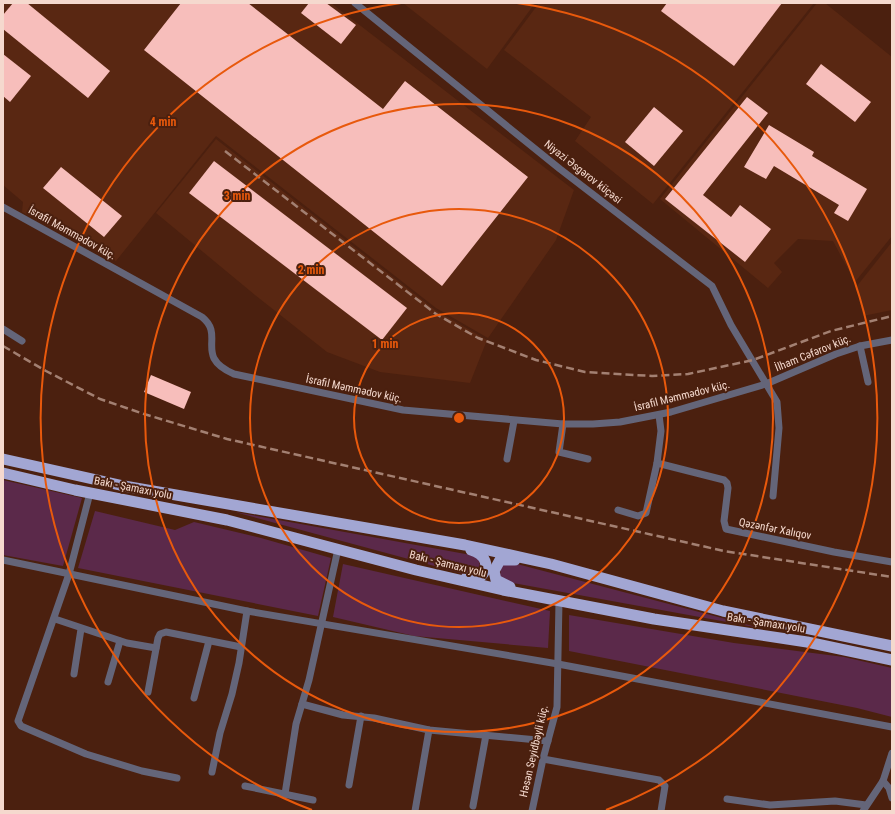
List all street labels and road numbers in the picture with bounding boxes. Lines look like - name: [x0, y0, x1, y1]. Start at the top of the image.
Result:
- street label: Niyazi Əsgərov küçəsi: [542, 138, 624, 206]
- street label: İsrafil Məmmədov küç.: [26, 204, 118, 263]
- street label: İlham Cəfərov küç.: [773, 332, 853, 374]
- street label: İsrafil Məmmədov küç.: [305, 372, 403, 406]
- street label: İsrafil Məmmədov küç.: [633, 378, 731, 414]
- street label: Bakı - Şamaxı yolu: [93, 474, 173, 502]
- street label: Qəzənfər Xalıqov: [738, 516, 813, 542]
- street label: Bakı - Şamaxı yolu: [408, 548, 488, 580]
- street label: Bakı - Şamaxı yolu: [726, 610, 806, 636]
- street label: Həsən Seyidbəyli küç.: [517, 704, 551, 798]

